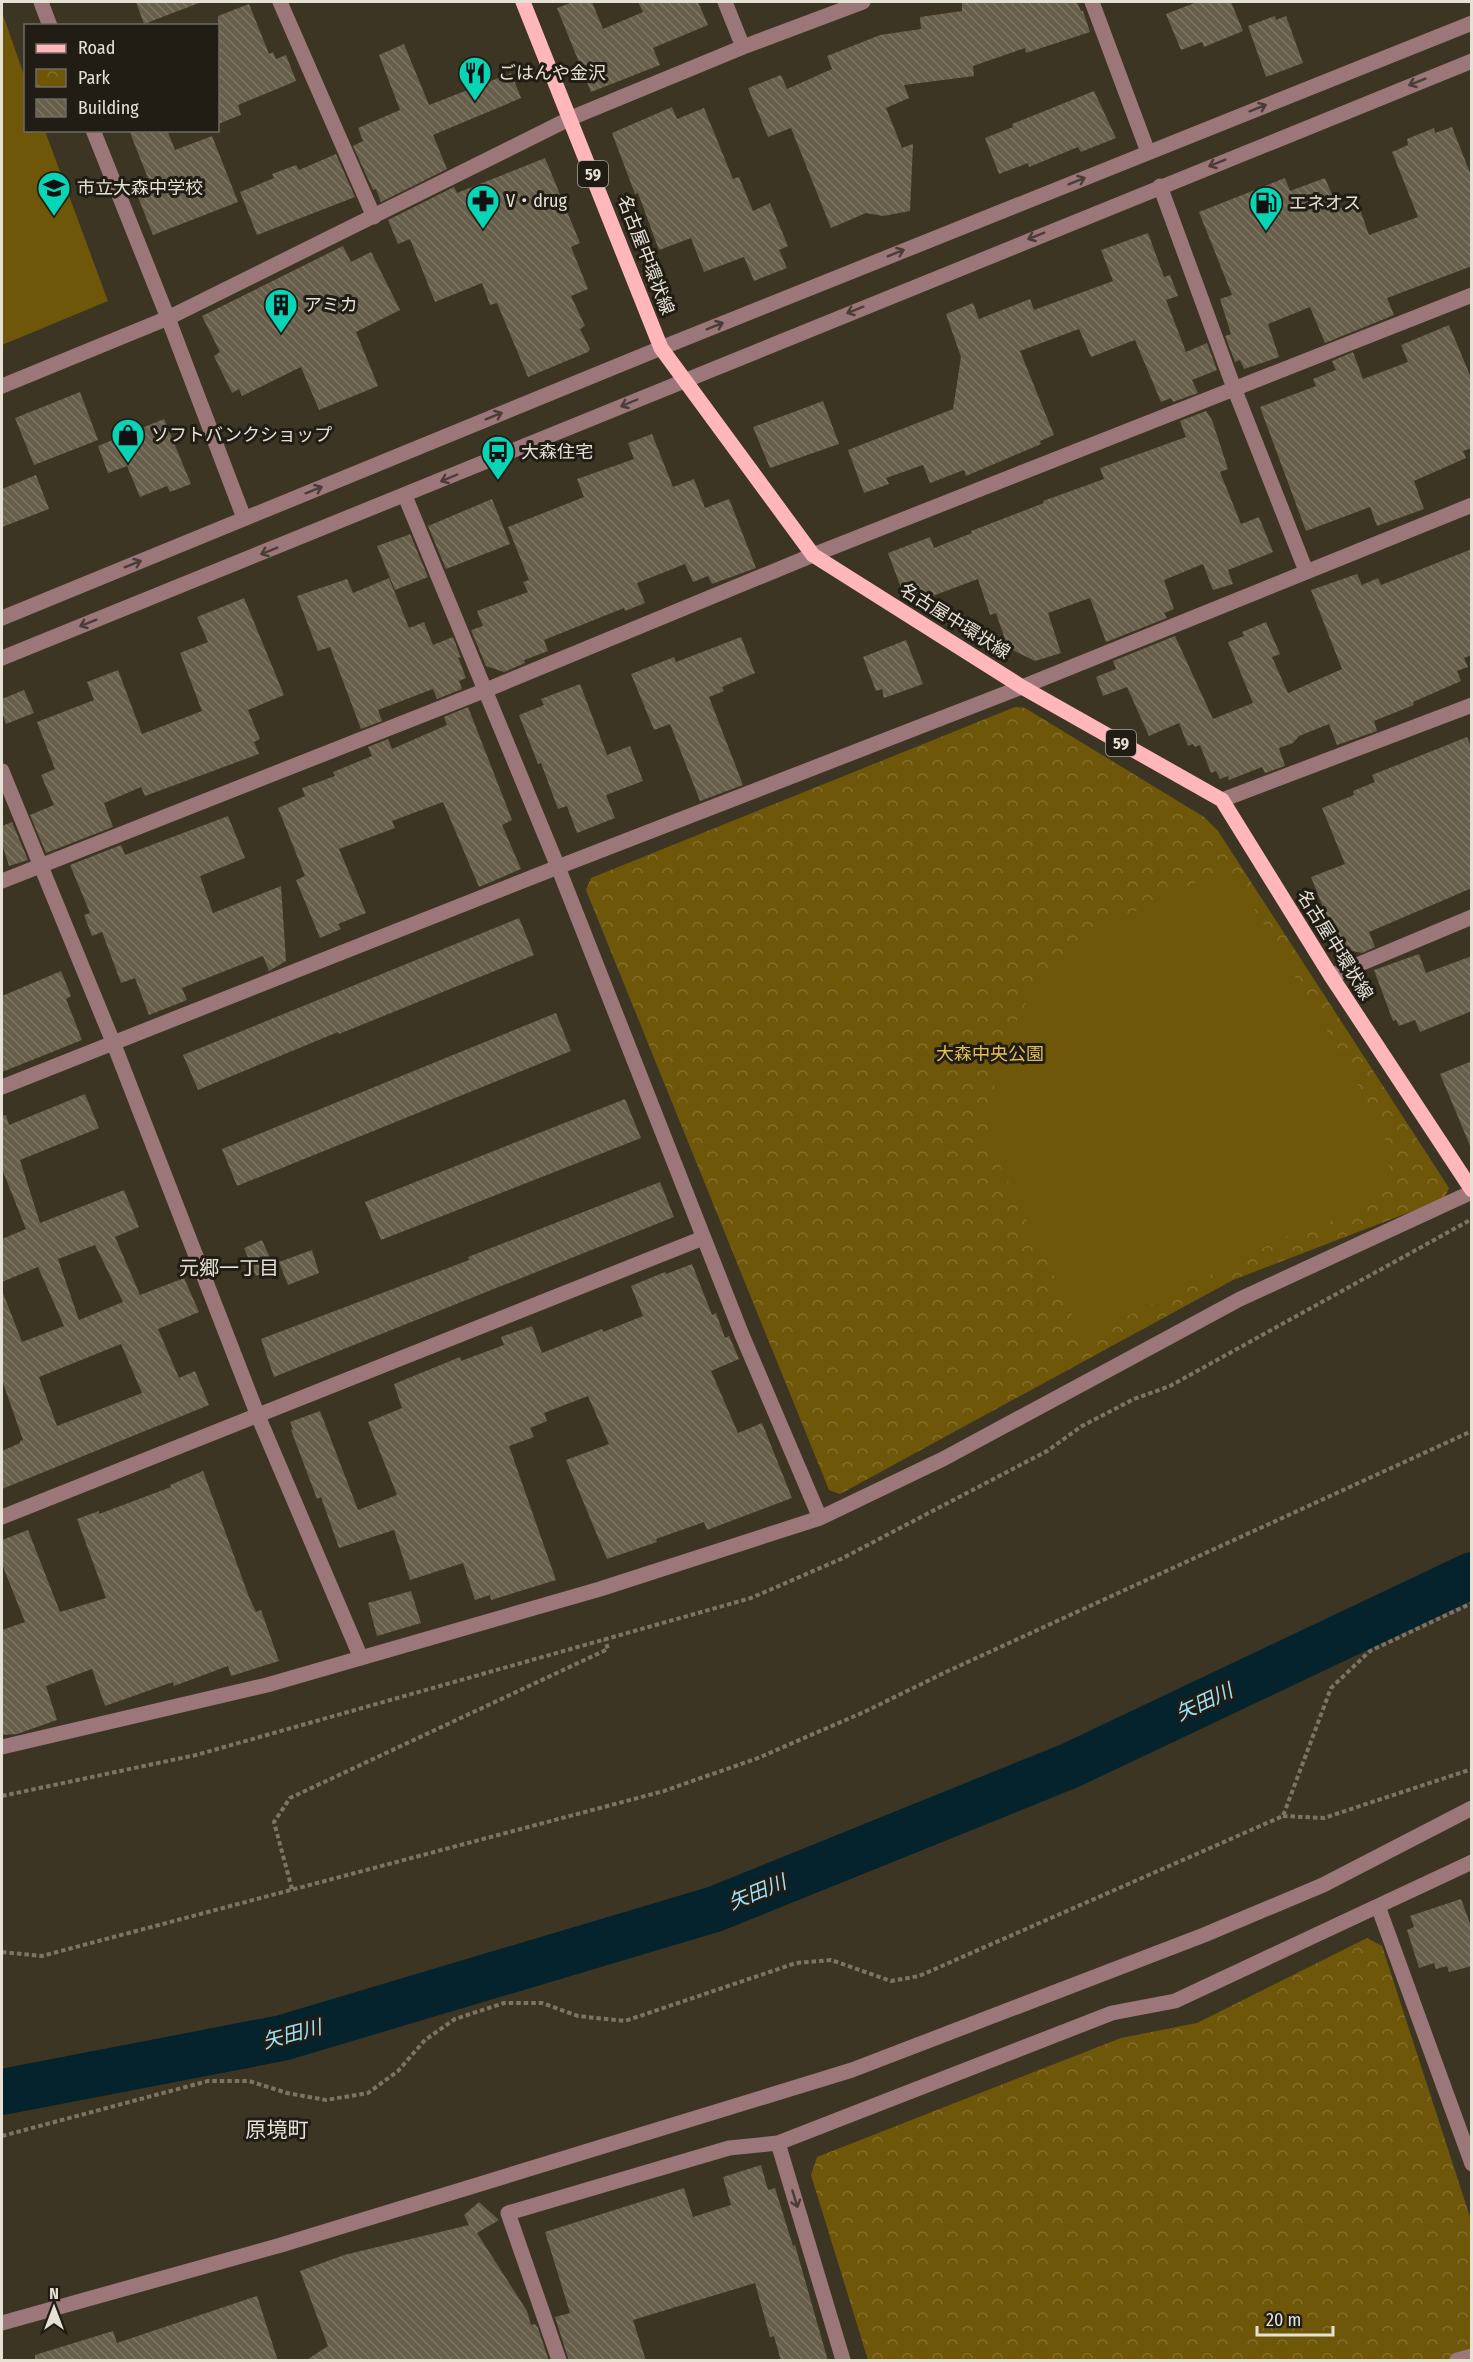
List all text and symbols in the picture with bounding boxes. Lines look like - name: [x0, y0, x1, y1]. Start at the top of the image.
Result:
- legend: [24, 24, 219, 132]
- text: Road: [78, 37, 115, 59]
- restaurant icon: ごはんや金沢: [457, 55, 493, 102]
- place label: ごはんや金沢: [498, 62, 606, 84]
- text: Park: [78, 67, 111, 89]
- one-way arrow: [1408, 78, 1427, 89]
- text: Building: [78, 97, 139, 119]
- one-way arrow: [1248, 102, 1267, 113]
- one-way arrow: [1208, 158, 1226, 169]
- road number: 59: [578, 161, 608, 187]
- school or university icon: 市立大森中学校: [36, 170, 72, 217]
- one-way arrow: [1067, 175, 1086, 186]
- place label: 市立大森中学校: [77, 177, 203, 199]
- pharmacy icon: V・drug: [465, 183, 501, 230]
- fuel station icon: エネオス: [1248, 185, 1284, 232]
- place label: V・drug: [506, 190, 568, 212]
- street label: 名古屋中環状線: [613, 192, 679, 318]
- place label: エネオス: [1289, 192, 1361, 214]
- one-way arrow: [1027, 231, 1046, 242]
- one-way arrow: [886, 247, 905, 258]
- building icon: アミカ: [263, 287, 299, 334]
- place label: アミカ: [304, 294, 358, 316]
- one-way arrow: [847, 305, 865, 316]
- one-way arrow: [705, 320, 724, 331]
- one-way arrow: [621, 398, 639, 409]
- one-way arrow: [485, 410, 503, 421]
- shop icon: ソフトバンクショップ: [110, 417, 146, 464]
- place label: ソフトバンクショップ: [151, 424, 332, 446]
- bus stop icon: 大森住宅: [480, 434, 516, 481]
- place label: 大森住宅: [521, 441, 593, 463]
- one-way arrow: [441, 473, 459, 484]
- one-way arrow: [304, 484, 322, 495]
- one-way arrow: [260, 546, 278, 557]
- one-way arrow: [124, 558, 142, 569]
- street label: 名古屋中環状線: [896, 578, 1014, 664]
- one-way arrow: [79, 618, 97, 629]
- road number: 59: [1106, 730, 1136, 756]
- street label: 名古屋中環状線: [1292, 886, 1378, 1004]
- park label: 大森中央公園: [936, 1043, 1044, 1065]
- district label: 元郷一丁目: [179, 1256, 279, 1280]
- water label: 矢田川: [1172, 1678, 1238, 1726]
- water label: 矢田川: [725, 1869, 791, 1914]
- water label: 矢田川: [260, 2014, 326, 2053]
- district label: 原境町: [246, 2117, 309, 2143]
- one-way arrow: [790, 2189, 801, 2208]
- north arrow: [24, 2278, 84, 2338]
- text: N: [49, 2284, 59, 2303]
- scale bar: [1257, 2299, 1334, 2337]
- text: 20 m: [1266, 2309, 1301, 2331]

